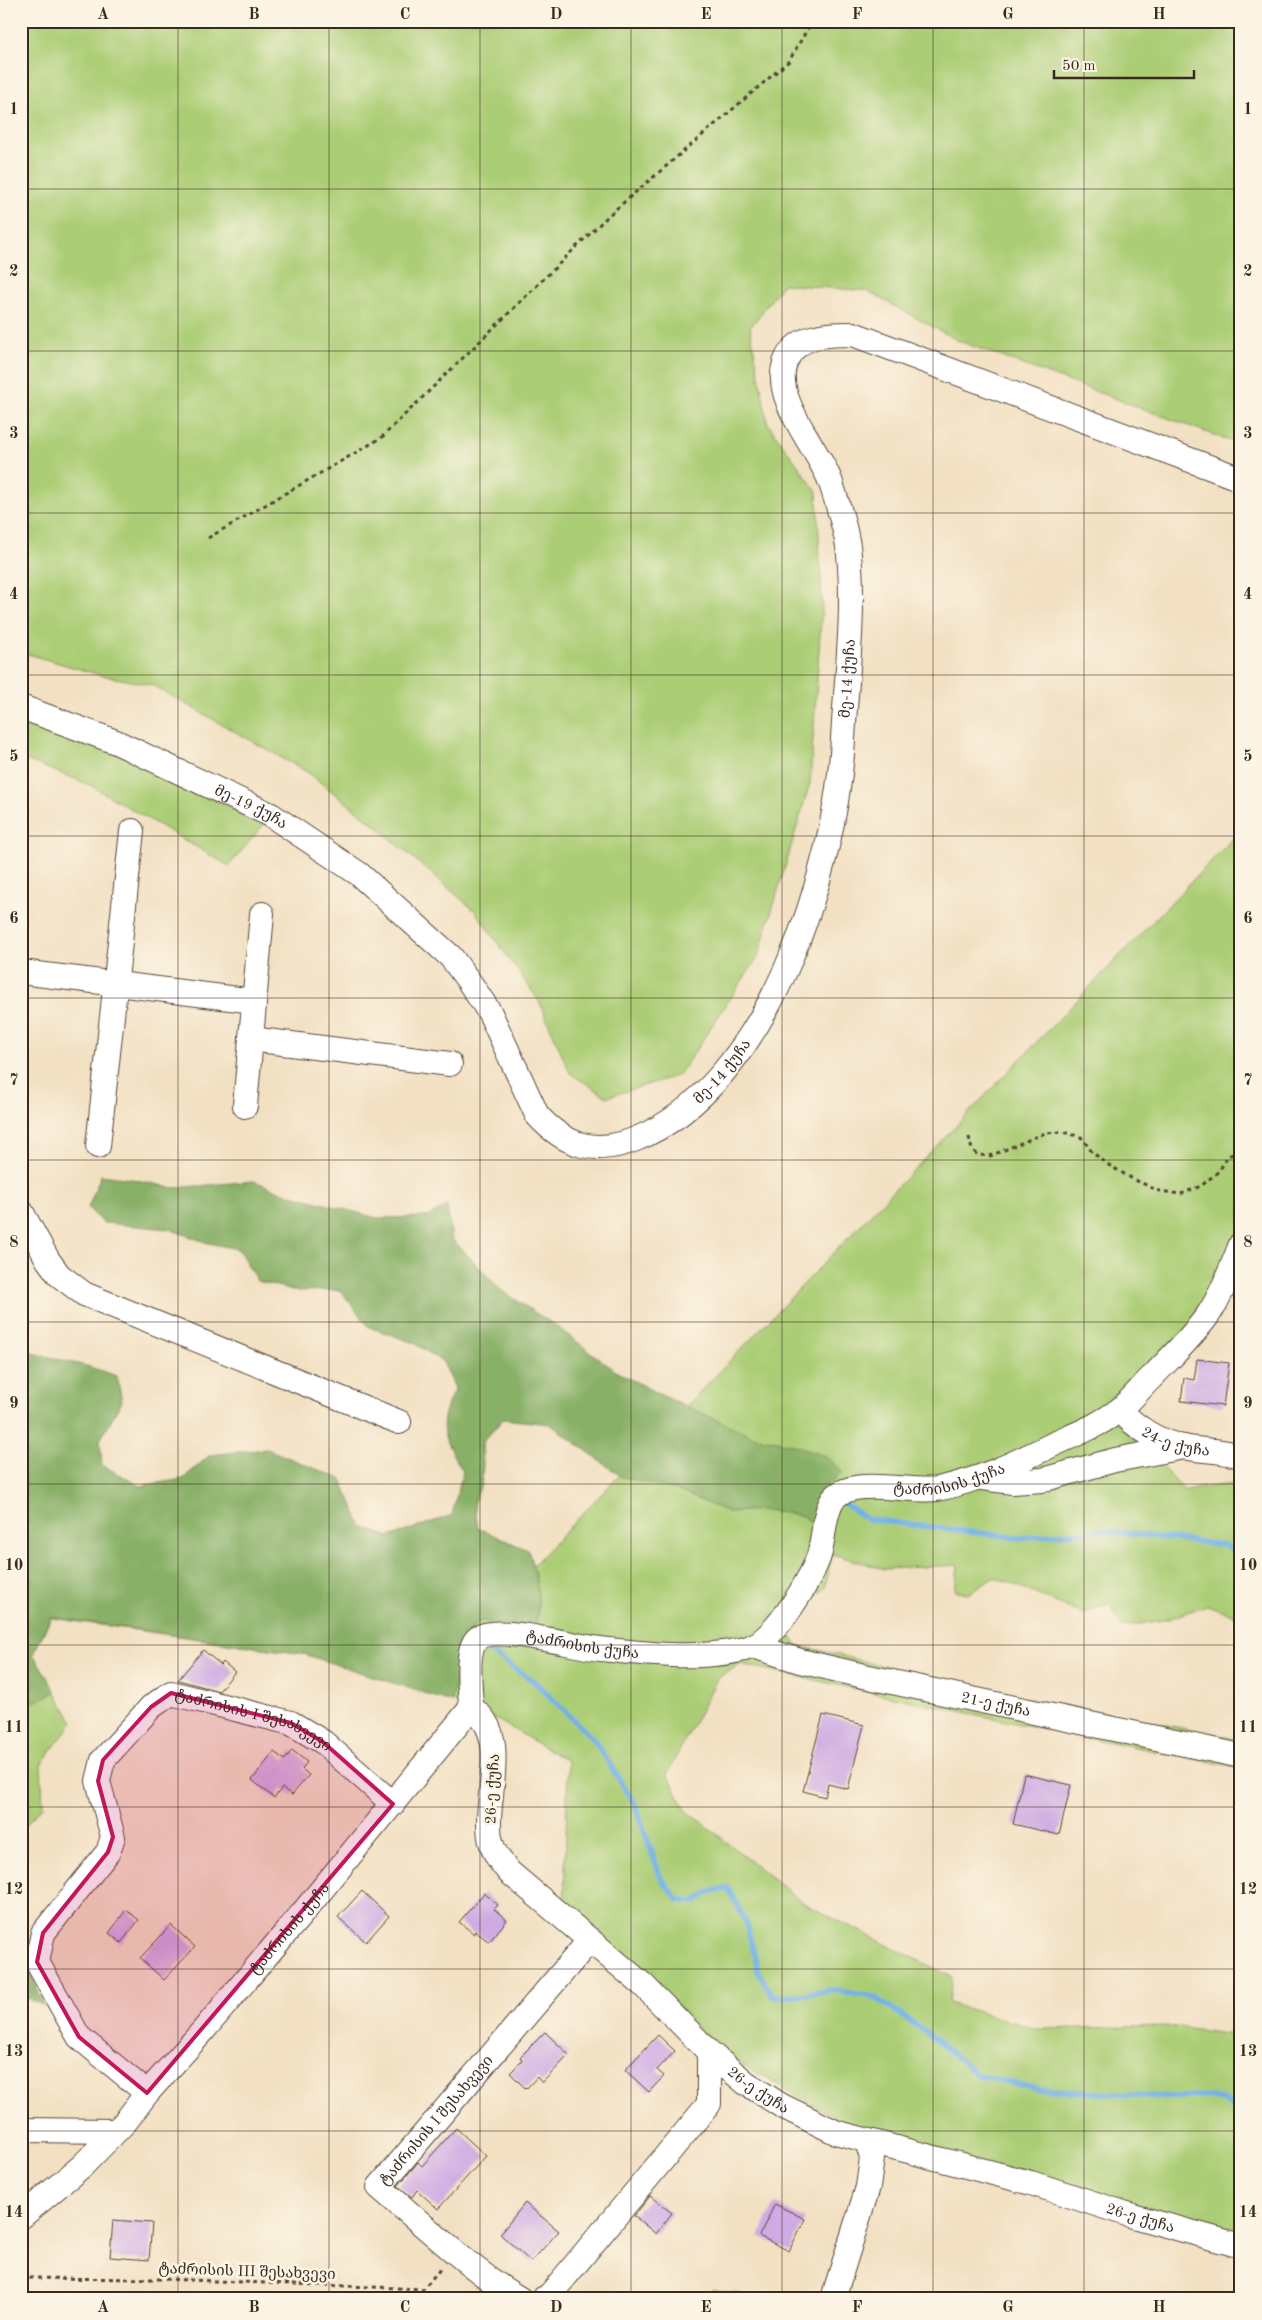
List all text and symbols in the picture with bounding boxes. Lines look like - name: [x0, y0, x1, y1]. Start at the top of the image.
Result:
- text: A: [97, 7, 109, 23]
- text: B: [248, 7, 260, 23]
- text: C: [400, 7, 410, 23]
- text: D: [550, 7, 562, 23]
- text: E: [700, 7, 712, 23]
- text: F: [852, 7, 863, 23]
- text: G: [1002, 7, 1014, 23]
- text: H: [1152, 7, 1166, 23]
- scale bar: [1054, 48, 1194, 80]
- text: 50 m: [1062, 59, 1096, 74]
- text: 1: [9, 102, 19, 118]
- text: 1: [1243, 102, 1253, 118]
- text: 2: [9, 264, 19, 280]
- text: 2: [1243, 264, 1253, 280]
- text: 3: [9, 426, 19, 442]
- text: 3: [1243, 426, 1253, 442]
- text: 4: [9, 587, 19, 603]
- text: 4: [1243, 587, 1253, 603]
- street label: მე-14 ქუჩა: [838, 639, 859, 719]
- text: 5: [9, 749, 19, 765]
- text: 5: [1243, 749, 1253, 765]
- street label: მე-19 ქუჩა: [212, 784, 289, 832]
- text: 6: [9, 911, 19, 927]
- text: 6: [1243, 911, 1253, 927]
- street label: მე-14 ქუჩა: [692, 1037, 754, 1107]
- text: 7: [9, 1073, 19, 1089]
- text: 7: [1243, 1073, 1253, 1089]
- text: 8: [9, 1235, 19, 1251]
- text: 8: [1243, 1235, 1253, 1251]
- text: 9: [9, 1396, 19, 1412]
- text: 9: [1243, 1396, 1253, 1412]
- street label: 24-ე ქუჩა: [1138, 1425, 1210, 1460]
- street label: ტაძრისის ქუჩა: [893, 1462, 1007, 1499]
- text: 10: [5, 1558, 23, 1574]
- text: 10: [1239, 1558, 1257, 1574]
- street label: ტაძრისის ქუჩა: [525, 1630, 640, 1662]
- street label: ტაძრისის I შესახვევი: [173, 1688, 334, 1755]
- street label: 21-ე ქუჩა: [960, 1691, 1032, 1720]
- text: 11: [5, 1720, 23, 1736]
- text: 11: [1239, 1720, 1257, 1736]
- street label: 26-ე ქუჩა: [484, 1753, 503, 1825]
- street label: ტაძრისის ქუჩა: [248, 1881, 333, 1978]
- text: 12: [5, 1882, 23, 1898]
- text: 12: [1239, 1882, 1257, 1898]
- text: 13: [5, 2044, 23, 2060]
- text: 13: [1239, 2044, 1257, 2060]
- street label: ტაძრისის I შესახვევი: [378, 2053, 497, 2189]
- street label: 26-ე ქუჩა: [724, 2065, 791, 2117]
- street label: 26-ე ქუჩა: [1104, 2202, 1176, 2236]
- text: 14: [5, 2205, 23, 2221]
- text: 14: [1239, 2205, 1257, 2221]
- street label: ტაძრისის III შესახვევი: [158, 2262, 336, 2283]
- text: A: [97, 2300, 109, 2316]
- text: B: [248, 2300, 260, 2316]
- text: C: [400, 2300, 410, 2316]
- text: D: [550, 2300, 562, 2316]
- text: E: [700, 2300, 712, 2316]
- text: F: [852, 2300, 863, 2316]
- text: G: [1002, 2300, 1014, 2316]
- text: H: [1152, 2300, 1166, 2316]

